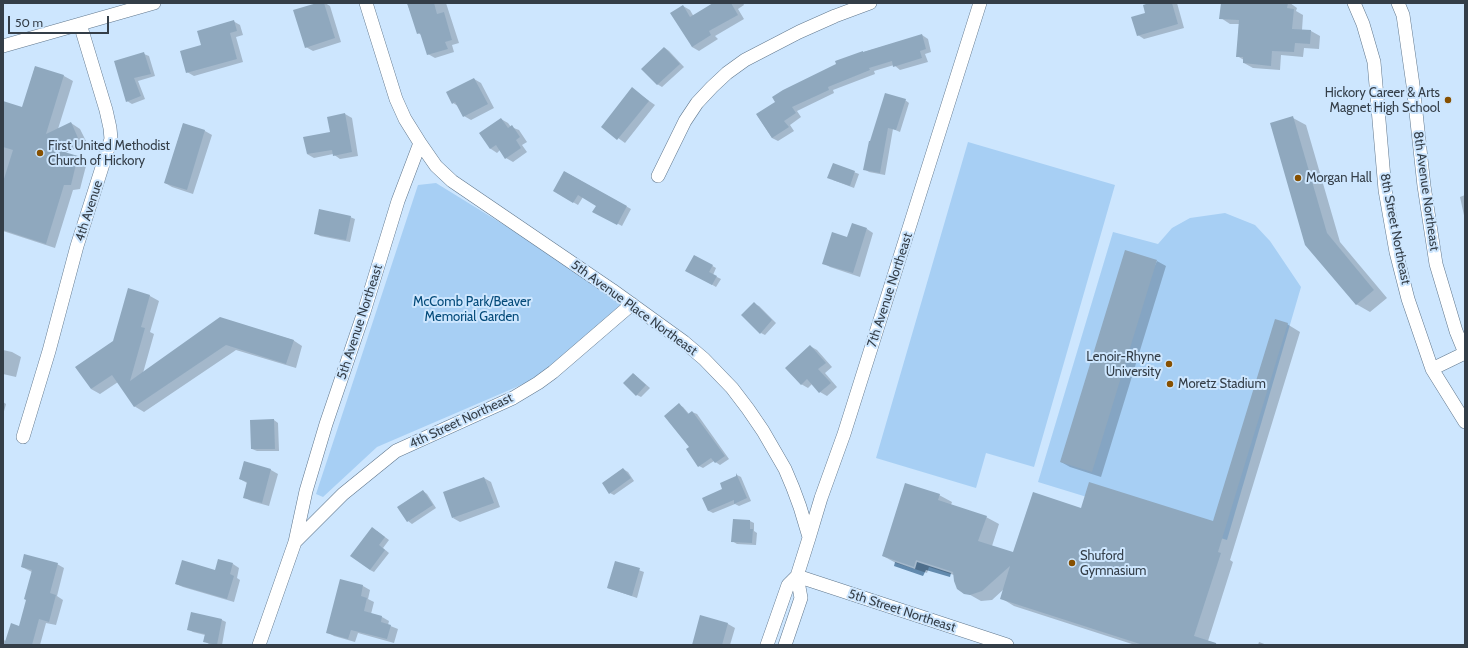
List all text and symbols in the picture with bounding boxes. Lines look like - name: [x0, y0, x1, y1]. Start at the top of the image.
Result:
- scale bar: [10, 8, 111, 34]
- text: 50 m: [15, 15, 43, 30]
- place label: Hickory Career & Arts Magnet High School: [1325, 85, 1440, 116]
- marker: Hickory Career & Arts Magnet High School: [1443, 95, 1453, 105]
- street label: 8th Avenue Northeast: [1410, 130, 1442, 252]
- place label: First United Methodist Church of Hickory: [48, 138, 170, 169]
- marker: First United Methodist Church of Hickory: [35, 148, 45, 158]
- place label: Morgan Hall: [1306, 170, 1372, 186]
- street label: 8th Street Northeast: [1377, 172, 1413, 286]
- marker: Morgan Hall: [1293, 173, 1303, 183]
- street label: 4th Avenue: [72, 179, 106, 243]
- street label: 7th Avenue Northeast: [864, 231, 916, 349]
- street label: 5th Avenue Place Northeast: [568, 257, 700, 359]
- street label: 5th Avenue Northeast: [334, 263, 386, 381]
- park label: McComb Park/Beaver Memorial Garden: [413, 294, 531, 325]
- place label: Lenoir-Rhyne University: [1086, 349, 1161, 380]
- marker: Lenoir-Rhyne University: [1164, 359, 1174, 369]
- place label: Moretz Stadium: [1178, 376, 1266, 392]
- marker: Moretz Stadium: [1165, 379, 1175, 389]
- street label: 4th Street Northeast: [407, 390, 515, 452]
- place label: Shuford Gymnasium: [1080, 548, 1146, 579]
- marker: Shuford Gymnasium: [1067, 558, 1077, 568]
- street label: 5th Street Northeast: [846, 586, 958, 636]

